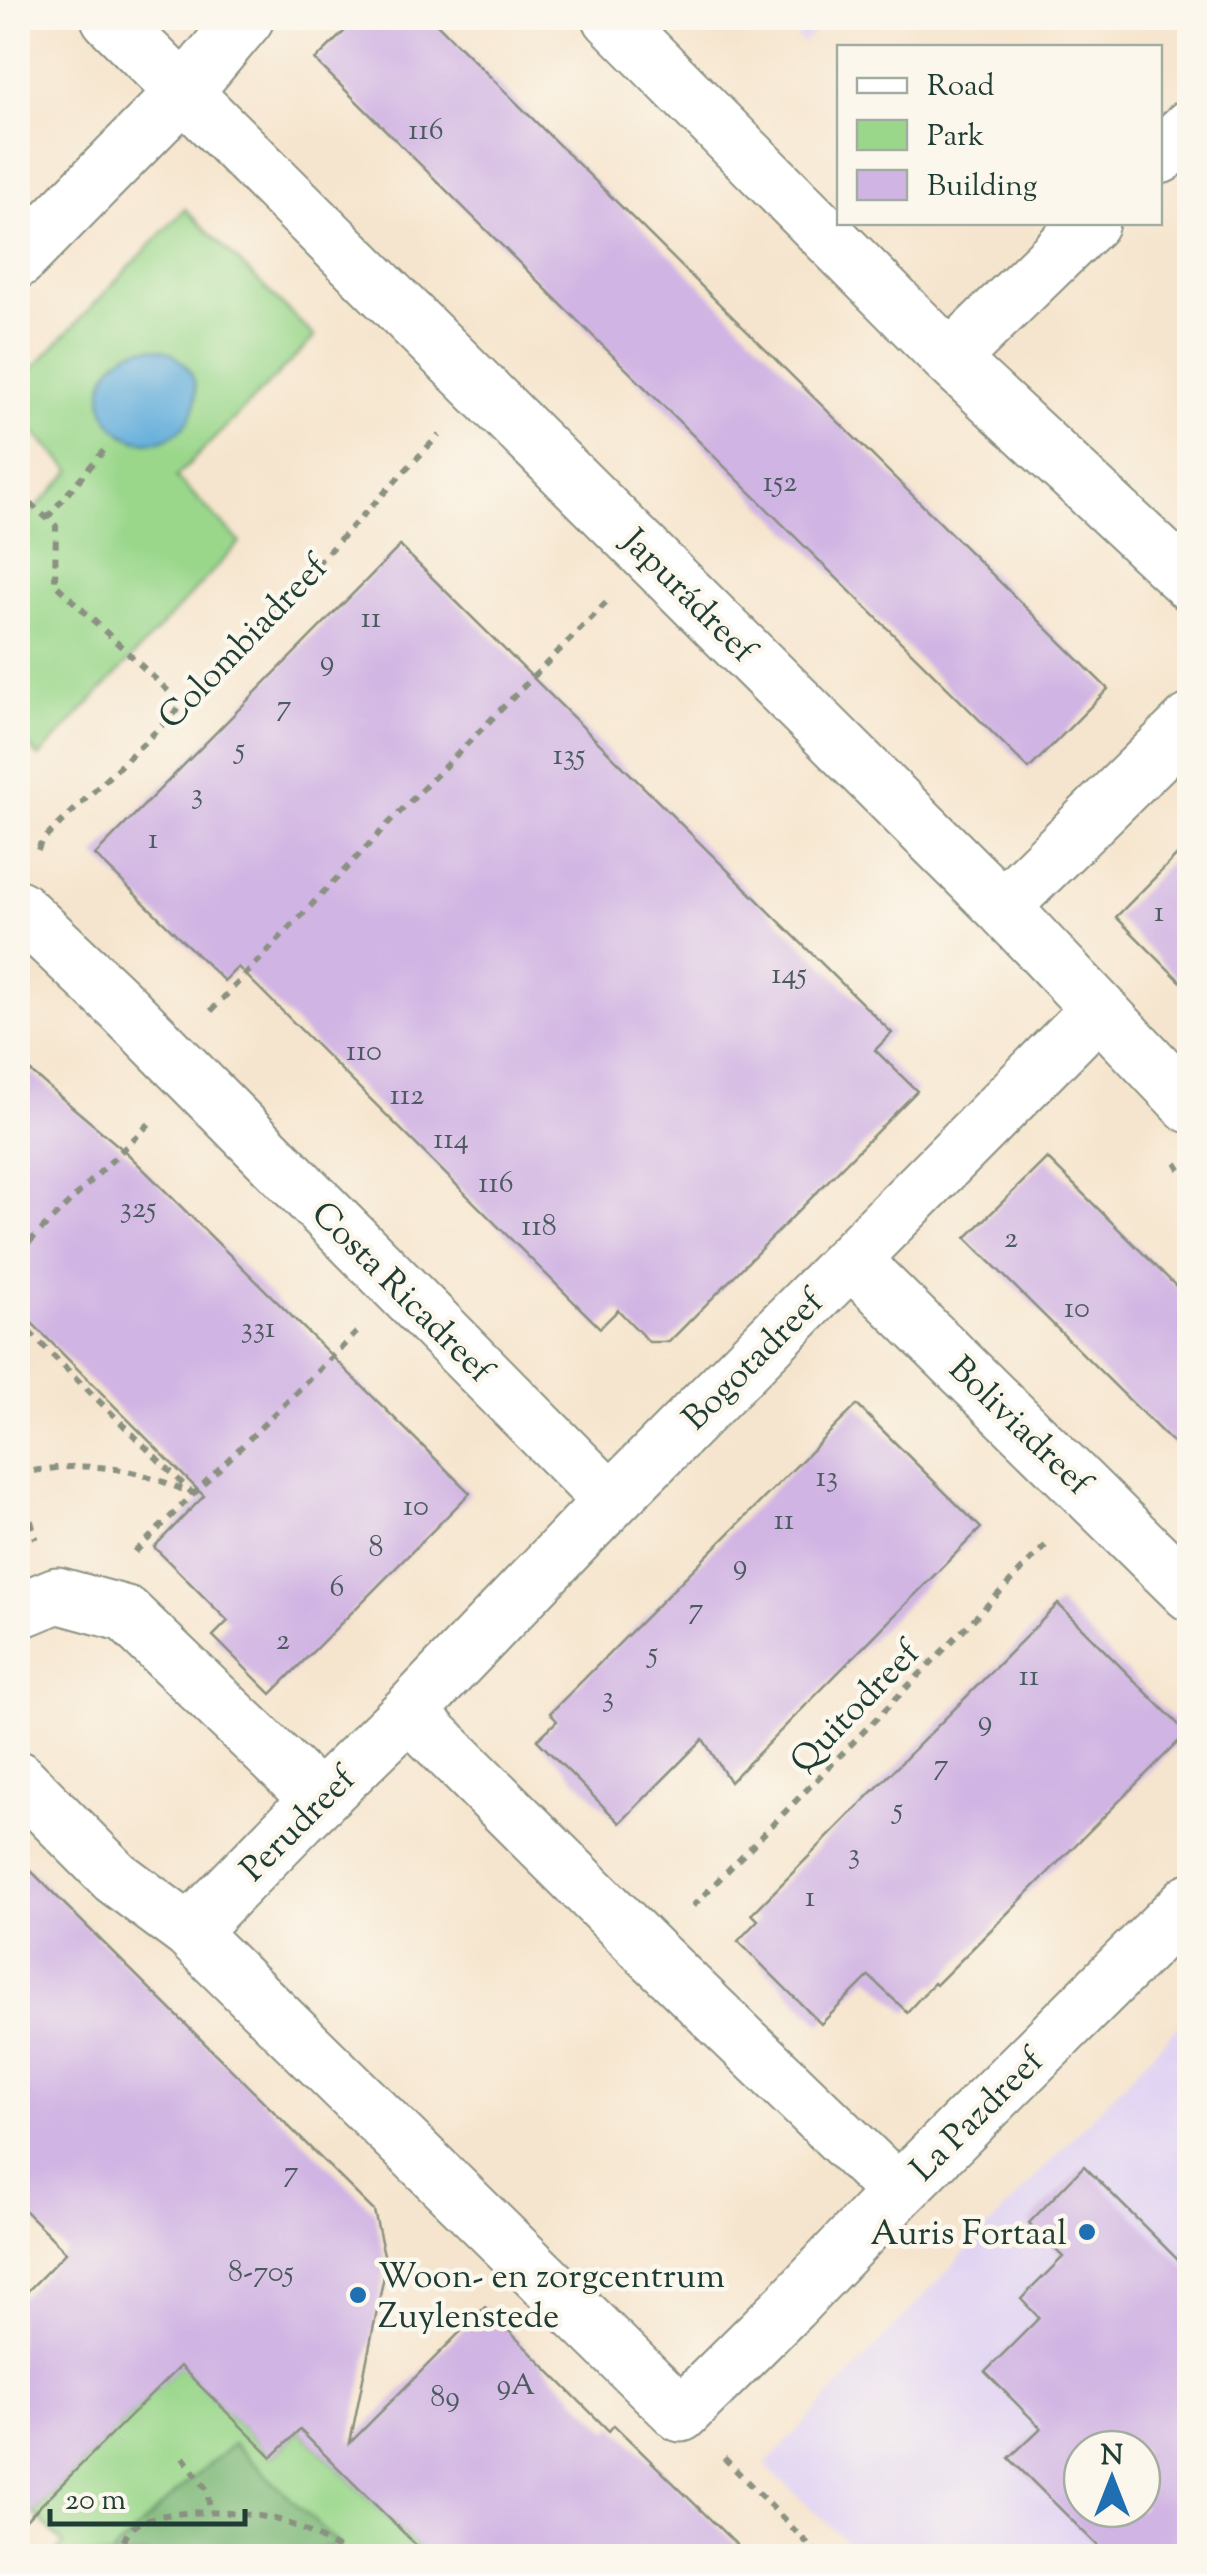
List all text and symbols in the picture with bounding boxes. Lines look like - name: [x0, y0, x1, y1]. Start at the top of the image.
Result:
- legend: [837, 45, 1162, 225]
- text: Road: [927, 66, 994, 109]
- house number: 116: [408, 110, 444, 153]
- text: Park: [927, 116, 984, 159]
- text: Building: [927, 166, 1037, 209]
- house number: 152: [763, 462, 797, 505]
- street label: Japurádreef: [607, 517, 768, 678]
- street label: Colombiadreef: [148, 543, 342, 742]
- house number: 11: [361, 598, 381, 641]
- house number: 9: [320, 641, 334, 684]
- house number: 7: [276, 686, 292, 729]
- house number: 5: [233, 729, 245, 772]
- house number: 135: [553, 735, 585, 778]
- house number: 3: [191, 774, 203, 817]
- house number: 1: [148, 819, 158, 862]
- house number: 1: [1154, 892, 1164, 935]
- house number: 145: [771, 954, 807, 997]
- house number: 110: [346, 1031, 382, 1074]
- house number: 112: [390, 1075, 424, 1118]
- house number: 114: [433, 1119, 469, 1162]
- house number: 116: [478, 1163, 514, 1206]
- house number: 325: [120, 1188, 156, 1231]
- street label: Costa Ricadreef: [298, 1191, 505, 1397]
- house number: 118: [521, 1206, 557, 1249]
- house number: 2: [1004, 1218, 1018, 1261]
- street label: Bogotadreef: [672, 1278, 838, 1444]
- house number: 10: [1064, 1288, 1090, 1331]
- house number: 331: [241, 1308, 275, 1351]
- street label: Boliviadreef: [936, 1346, 1103, 1510]
- house number: 13: [816, 1457, 838, 1500]
- house number: 10: [403, 1486, 429, 1529]
- house number: 11: [774, 1500, 794, 1543]
- house number: 8: [369, 1527, 384, 1570]
- house number: 9: [733, 1545, 747, 1588]
- house number: 6: [330, 1567, 344, 1610]
- house number: 7: [688, 1589, 704, 1632]
- house number: 2: [276, 1620, 290, 1663]
- street label: Quitodreef: [780, 1629, 934, 1786]
- house number: 5: [646, 1633, 658, 1676]
- house number: 11: [1019, 1656, 1039, 1699]
- house number: 3: [602, 1677, 614, 1720]
- house number: 9: [978, 1701, 992, 1744]
- house number: 7: [933, 1745, 949, 1788]
- street label: Perudreef: [230, 1755, 370, 1895]
- house number: 5: [891, 1789, 903, 1832]
- house number: 3: [848, 1834, 860, 1877]
- house number: 1: [805, 1877, 815, 1920]
- street label: La Pazdreef: [900, 2037, 1058, 2195]
- house number: 7: [283, 2152, 299, 2195]
- place label: Auris Fortaal: [870, 2210, 1067, 2261]
- marker: Auris Fortaal: [1076, 2221, 1098, 2243]
- house number: 8-705: [228, 2252, 294, 2295]
- place label: Woon- en zorgcentrum Zuylenstede: [378, 2253, 725, 2344]
- marker: Woon- en zorgcentrum Zuylenstede: [347, 2284, 369, 2306]
- house number: 9A: [497, 2365, 535, 2408]
- house number: 89: [430, 2377, 460, 2420]
- north arrow: [1062, 2429, 1162, 2529]
- text: N: [1101, 2437, 1123, 2477]
- scale bar: [50, 2464, 245, 2526]
- text: 20 m: [65, 2480, 126, 2523]

